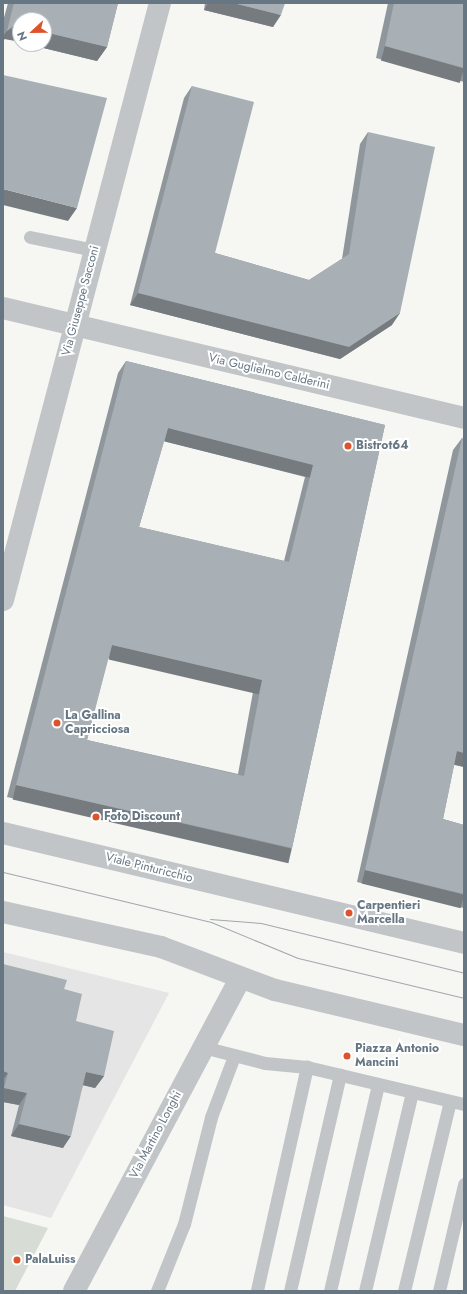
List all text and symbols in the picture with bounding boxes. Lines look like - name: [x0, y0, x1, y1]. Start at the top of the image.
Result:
- north arrow: [12, 12, 52, 52]
- text: N: [13, 29, 31, 43]
- street label: Via Giuseppe Sacconi: [59, 244, 103, 358]
- street label: Via Guglielmo Calderini: [207, 351, 331, 393]
- place label: Bistrot64: [356, 439, 409, 453]
- marker: Bistrot64: [343, 441, 353, 451]
- place label: La Gallina Capricciosa: [65, 709, 130, 737]
- marker: La Gallina Capricciosa: [52, 718, 62, 728]
- place label: Foto Discount: [104, 810, 180, 824]
- marker: Foto Discount: [91, 812, 101, 822]
- street label: Viale Pinturicchio: [104, 850, 194, 886]
- place label: Carpentieri Marcella: [357, 899, 420, 927]
- marker: Carpentieri Marcella: [344, 908, 354, 918]
- place label: Piazza Antonio Mancini: [355, 1042, 439, 1070]
- marker: Piazza Antonio Mancini: [342, 1051, 352, 1061]
- street label: Via Martino Longhi: [127, 1089, 185, 1181]
- place label: PalaLuiss: [25, 1253, 76, 1267]
- marker: PalaLuiss: [12, 1255, 22, 1265]

